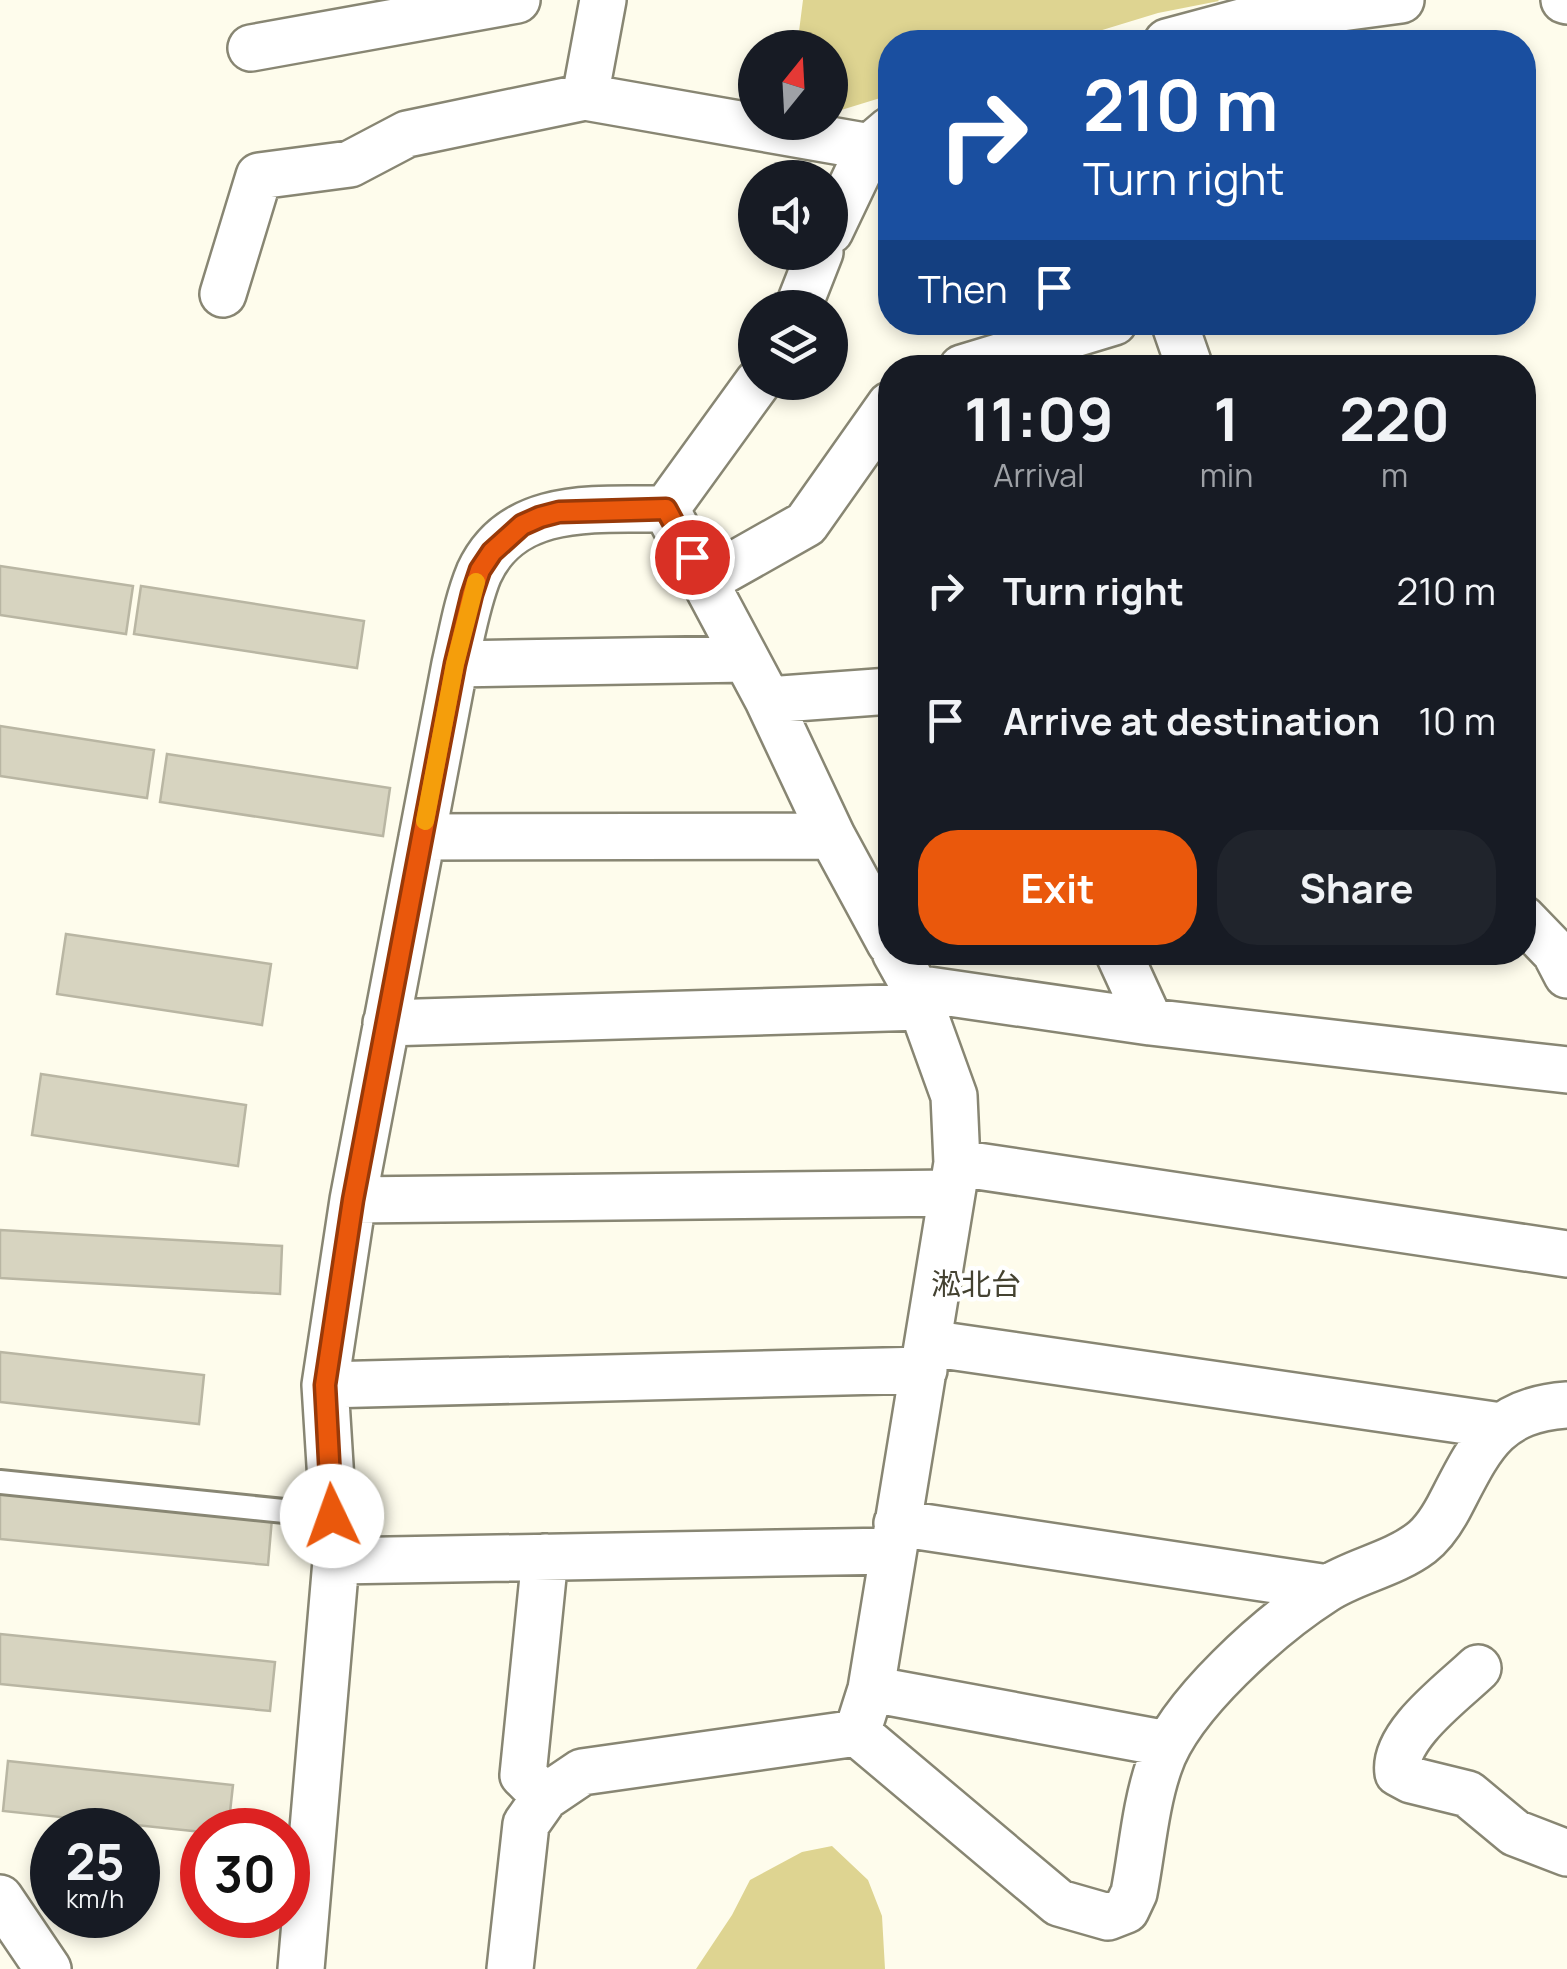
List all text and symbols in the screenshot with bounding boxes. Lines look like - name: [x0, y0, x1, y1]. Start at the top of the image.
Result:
- north arrow: [738, 30, 848, 140]
- map controls: [738, 30, 848, 400]
- text: 210 m: [1083, 56, 1278, 152]
- icon: right: [918, 70, 1048, 200]
- text: Turn right: [1083, 147, 1284, 209]
- button: sound: [738, 160, 848, 270]
- icon: arrive: [1027, 260, 1082, 315]
- text: Then: [918, 262, 1007, 314]
- button: layers: [738, 290, 848, 400]
- text: 11:09: [964, 377, 1114, 459]
- text: 1: [1213, 377, 1240, 459]
- text: 220: [1339, 377, 1450, 459]
- text: Arrival: [993, 453, 1085, 497]
- text: min: [1200, 453, 1253, 497]
- text: m: [1381, 453, 1408, 497]
- pin: [650, 515, 735, 600]
- icon: arrive: [665, 530, 720, 585]
- icon: right: [918, 563, 973, 618]
- text: Turn right: [1003, 564, 1184, 616]
- text: 210 m: [1397, 564, 1496, 616]
- icon: arrive: [918, 693, 973, 748]
- text: Arrive at destination: [1003, 694, 1380, 746]
- text: 10 m: [1418, 694, 1496, 746]
- button: Exit: [918, 830, 1197, 945]
- button: Share: [1217, 830, 1496, 945]
- district label: 淞北台: [931, 1263, 1021, 1304]
- position arrow: [280, 1464, 384, 1568]
- speed limit sign: 30: [180, 1808, 310, 1938]
- text: 25: [65, 1827, 125, 1895]
- text: km/h: [66, 1881, 124, 1916]

